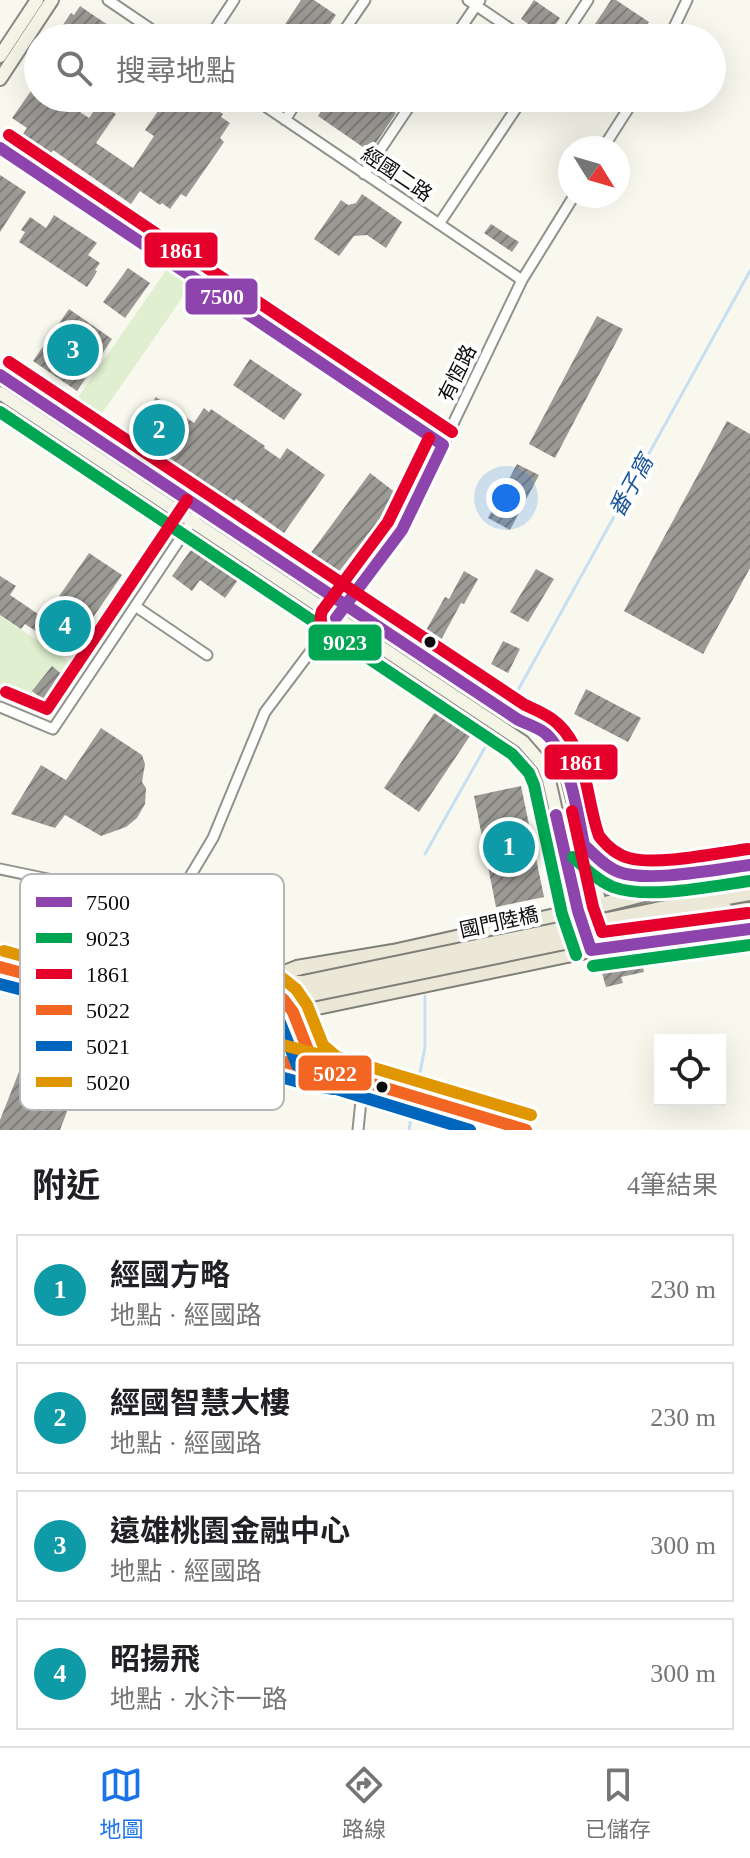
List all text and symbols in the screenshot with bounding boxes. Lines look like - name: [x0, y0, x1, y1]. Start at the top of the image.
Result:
- search box: [24, 24, 726, 112]
- icon: search: [52, 46, 96, 90]
- text: 搜尋地點: [116, 54, 236, 87]
- north arrow: [558, 136, 630, 208]
- street label: 經國二路: [358, 143, 436, 205]
- line badge: 1861: [143, 231, 219, 269]
- text: 1861: [159, 238, 203, 263]
- line badge: 7500: [184, 277, 259, 316]
- text: 7500: [200, 284, 244, 309]
- pin: 3: [47, 320, 99, 380]
- street label: 有恆路: [434, 341, 480, 405]
- pin: 2: [133, 400, 185, 460]
- water label: 番子窩: [604, 448, 659, 521]
- your location: [486, 478, 526, 518]
- pin: 4: [39, 596, 91, 656]
- line badge: 9023: [307, 623, 383, 662]
- text: 9023: [323, 630, 367, 655]
- unlabelled marker: [422, 634, 438, 650]
- line badge: 1861: [543, 743, 619, 781]
- text: 1861: [559, 750, 603, 775]
- pin: 1: [483, 817, 535, 877]
- legend: [20, 874, 284, 1110]
- text: 7500: [86, 890, 130, 915]
- street label: 國門陸橋: [458, 903, 540, 941]
- text: 9023: [86, 926, 130, 951]
- text: 1861: [86, 962, 130, 987]
- text: 5022: [86, 998, 130, 1023]
- text: 5021: [86, 1034, 130, 1059]
- map controls: [654, 1034, 726, 1106]
- button: locate: [654, 1034, 726, 1106]
- line badge: 5022: [297, 1054, 373, 1092]
- text: 5022: [313, 1061, 357, 1086]
- text: 5020: [86, 1070, 130, 1095]
- unlabelled marker: [374, 1079, 390, 1095]
- text: 附近: [32, 1167, 100, 1204]
- text: 4筆結果: [627, 1171, 718, 1200]
- text: 經國方略: [110, 1258, 230, 1291]
- text: 1: [54, 1275, 67, 1304]
- text: 230 m: [650, 1275, 716, 1304]
- text: 地點 · 經國路: [110, 1301, 262, 1330]
- text: 經國智慧大樓: [110, 1386, 290, 1419]
- text: 2: [54, 1403, 67, 1432]
- text: 230 m: [650, 1403, 716, 1432]
- text: 地點 · 經國路: [110, 1429, 262, 1458]
- text: 遠雄桃園金融中心: [110, 1514, 350, 1547]
- text: 3: [54, 1531, 67, 1560]
- text: 300 m: [650, 1531, 716, 1560]
- text: 地點 · 經國路: [110, 1557, 262, 1586]
- text: 昭揚飛: [110, 1642, 200, 1675]
- text: 4: [54, 1659, 67, 1688]
- text: 300 m: [650, 1659, 716, 1688]
- text: 地點 · 水汴一路: [110, 1685, 288, 1714]
- tab: 地圖: [99, 1763, 143, 1843]
- tab: 路線: [342, 1763, 386, 1843]
- tab: 已儲存: [585, 1763, 651, 1843]

